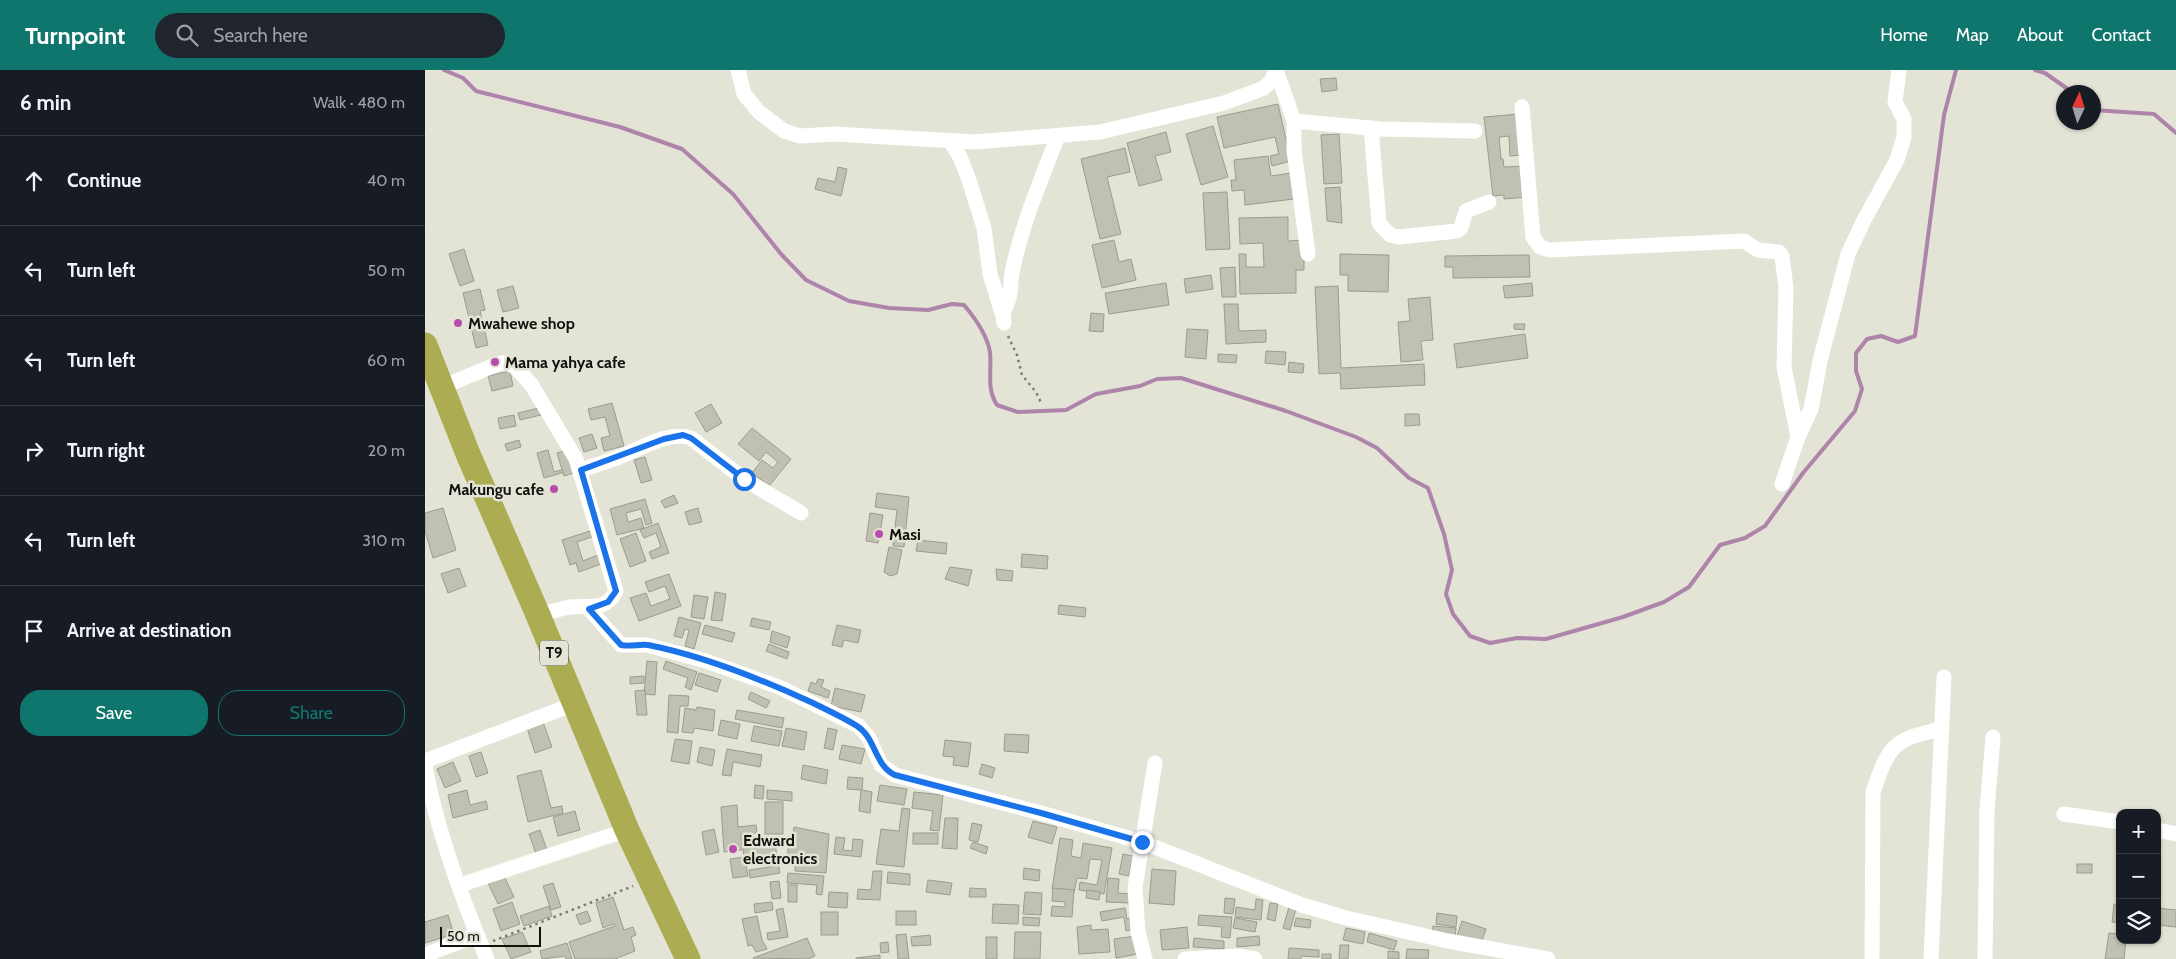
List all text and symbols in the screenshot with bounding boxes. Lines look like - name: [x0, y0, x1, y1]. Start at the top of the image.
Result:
- search box: [155, 13, 505, 58]
- text: Turnpoint: [25, 21, 125, 50]
- icon: search: [173, 21, 201, 49]
- text: Search here: [213, 24, 308, 47]
- text: Home: [1880, 24, 1928, 46]
- text: Map: [1956, 24, 1989, 46]
- text: About: [2017, 24, 2063, 46]
- text: Contact: [2091, 24, 2151, 46]
- north arrow: [2056, 85, 2101, 130]
- text: 6 min: [20, 90, 71, 115]
- text: Walk · 480 m: [313, 93, 405, 112]
- icon: ahead: [20, 167, 48, 195]
- text: Continue: [67, 169, 141, 192]
- text: 40 m: [367, 171, 405, 190]
- icon: left: [20, 257, 48, 285]
- text: Turn left: [67, 259, 135, 282]
- text: 50 m: [368, 261, 405, 280]
- place label: Mwahewe shop: [468, 314, 575, 333]
- marker: Mwahewe shop: [452, 317, 464, 329]
- icon: left: [20, 347, 48, 375]
- text: Turn left: [67, 349, 135, 372]
- text: 60 m: [367, 351, 405, 370]
- place label: Mama yahya cafe: [505, 353, 626, 372]
- marker: Mama yahya cafe: [489, 356, 501, 368]
- icon: right: [20, 437, 48, 465]
- text: Turn right: [67, 439, 145, 462]
- text: 20 m: [368, 441, 405, 460]
- route start: [733, 468, 756, 491]
- place label: Makungu cafe: [448, 480, 544, 499]
- marker: Makungu cafe: [548, 483, 560, 495]
- place label: Masi: [889, 525, 921, 544]
- icon: left: [20, 527, 48, 555]
- marker: Masi: [873, 528, 885, 540]
- text: Turn left: [67, 529, 135, 552]
- text: 310 m: [362, 531, 405, 550]
- icon: arrive: [20, 617, 48, 645]
- text: Arrive at destination: [67, 619, 231, 642]
- road number: T9: [540, 640, 568, 666]
- button: Save: [20, 690, 208, 736]
- button: Share: [218, 690, 405, 736]
- map controls: [2116, 809, 2161, 944]
- button: +: [2116, 809, 2161, 854]
- place label: Edward electronics: [743, 831, 818, 868]
- route end: [1131, 831, 1154, 854]
- marker: Edward electronics: [727, 843, 739, 855]
- button: −: [2116, 854, 2161, 899]
- button: layers: [2116, 899, 2161, 944]
- scale bar: [440, 924, 541, 947]
- text: 50 m: [447, 927, 480, 945]

